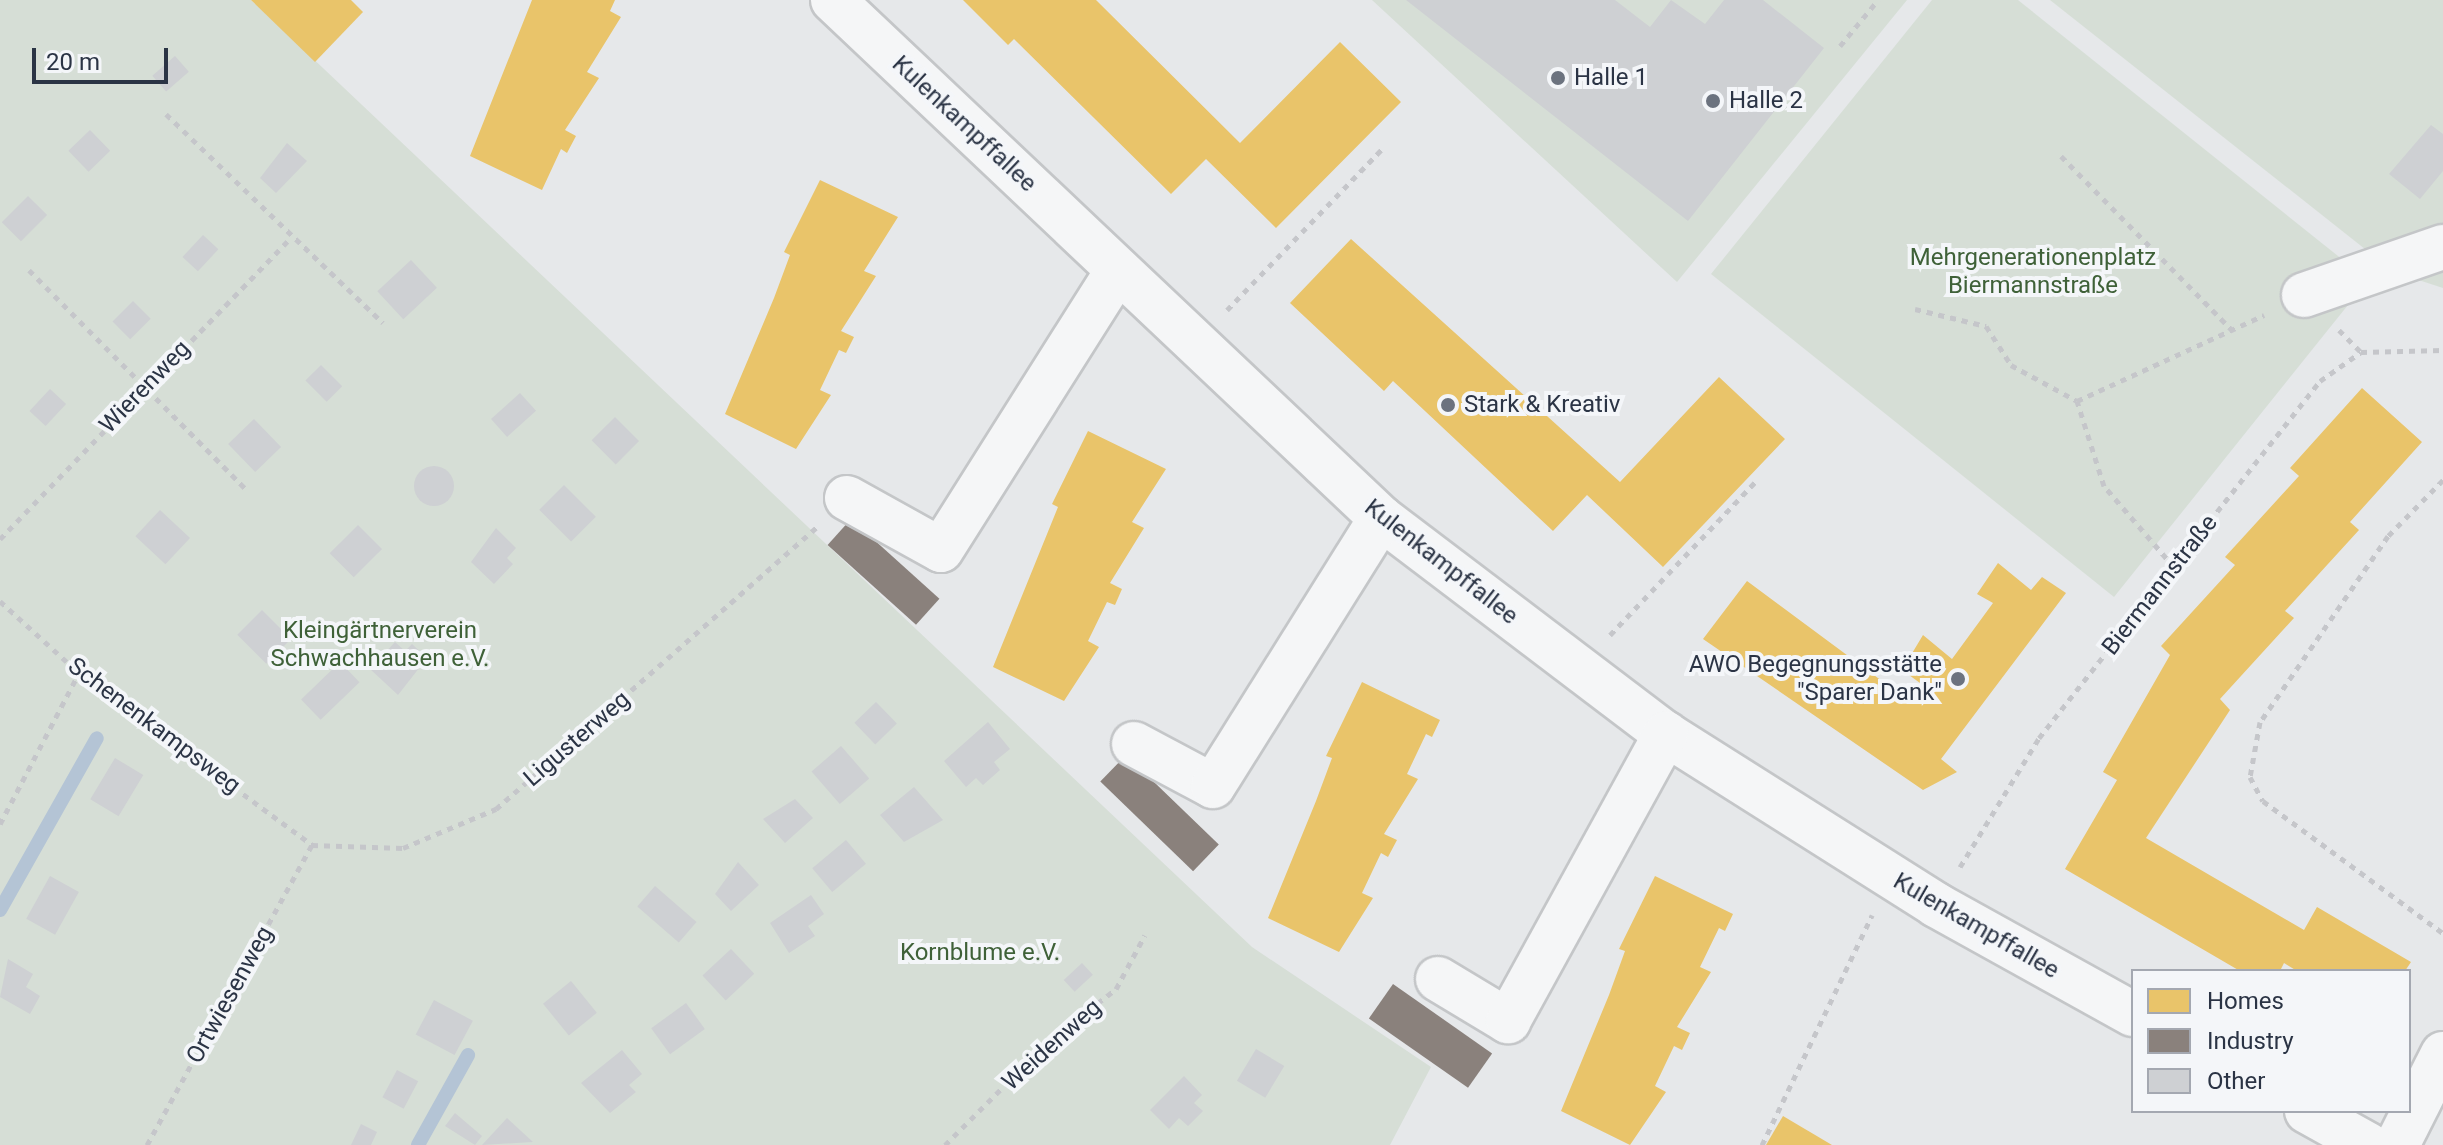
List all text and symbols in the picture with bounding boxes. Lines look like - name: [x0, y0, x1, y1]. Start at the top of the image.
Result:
- scale bar: [36, 32, 172, 82]
- text: 20 m: [46, 48, 100, 76]
- street label: Kulenkampffallee: [886, 50, 1042, 198]
- place label: Halle 1: [1574, 64, 1648, 92]
- marker: Halle 1: [1549, 69, 1567, 87]
- place label: Halle 2: [1729, 87, 1803, 115]
- marker: Halle 2: [1704, 92, 1722, 110]
- park label: Mehrgenerationenplatz Biermannstraße: [1910, 244, 2156, 300]
- street label: Wierenweg: [94, 335, 196, 439]
- place label: Stark & Kreativ: [1464, 391, 1620, 419]
- marker: Stark & Kreativ: [1439, 396, 1457, 414]
- street label: Kulenkampffallee: [1359, 493, 1523, 631]
- street label: Biermannstraße: [2096, 509, 2224, 661]
- park label: Kleingärtnerverein Schwachhausen e.V.: [271, 617, 489, 673]
- place label: AWO Begegnungsstätte "Sparer Dank": [1689, 651, 1942, 707]
- street label: Schenenkampsweg: [62, 652, 246, 800]
- marker: AWO Begegnungsstätte "Sparer Dank": [1949, 670, 1967, 688]
- street label: Ligusterweg: [518, 685, 636, 793]
- street label: Kulenkampffallee: [1888, 867, 2064, 985]
- street label: Ortwiesenweg: [180, 921, 280, 1069]
- park label: Kornblume e.V.: [900, 939, 1060, 967]
- legend: [2131, 969, 2411, 1113]
- text: Homes: [2207, 987, 2284, 1015]
- street label: Weidenweg: [997, 993, 1107, 1097]
- text: Industry: [2207, 1027, 2293, 1055]
- text: Other: [2207, 1067, 2265, 1095]

